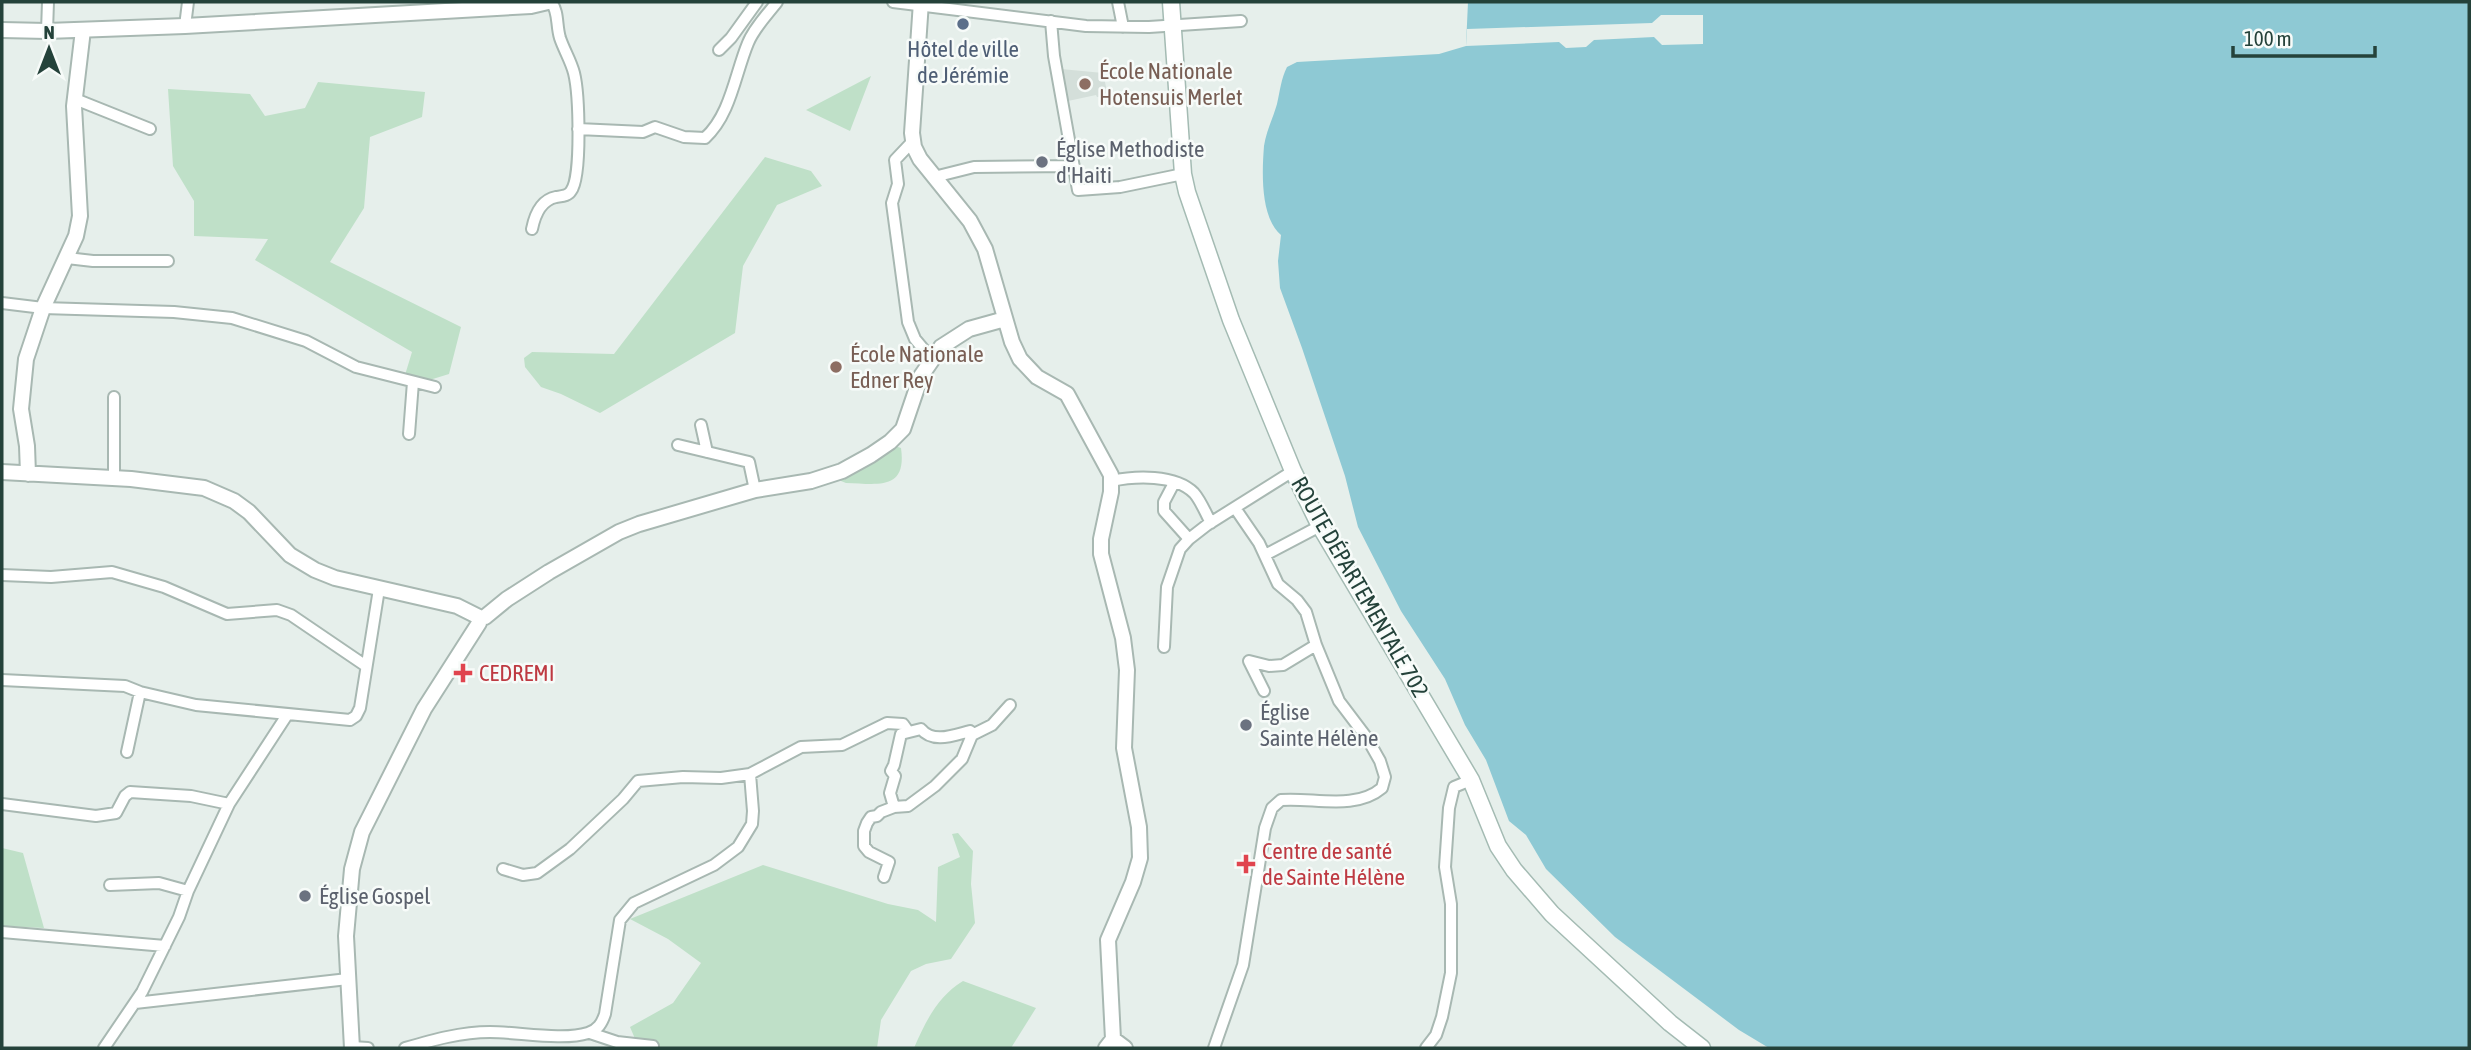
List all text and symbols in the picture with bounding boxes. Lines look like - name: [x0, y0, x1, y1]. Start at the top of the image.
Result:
- north arrow: [14, 14, 84, 84]
- scale bar: [2233, 14, 2375, 58]
- marker: Hôtel de ville de Jérémie: [955, 16, 971, 32]
- text: N: [43, 21, 55, 43]
- text: 100 m: [2244, 26, 2292, 50]
- place label: Hôtel de ville de Jérémie: [907, 36, 1019, 88]
- place label: École Nationale Hotensuis Merlet: [1099, 58, 1243, 110]
- marker: École Nationale Hotensuis Merlet: [1077, 76, 1093, 92]
- place label: Église Methodiste d'Haiti: [1056, 136, 1204, 188]
- marker: Église Methodiste d'Haiti: [1034, 154, 1050, 170]
- place label: École Nationale Edner Rey: [850, 341, 984, 393]
- marker: École Nationale Edner Rey: [828, 359, 844, 375]
- street label: ROUTE DÉPARTEMENTALE 702: [1286, 472, 1434, 702]
- place label: CEDREMI: [479, 660, 555, 686]
- marker: CEDREMI: [453, 663, 473, 683]
- place label: Église Sainte Hélène: [1260, 699, 1379, 751]
- marker: Église Sainte Hélène: [1238, 717, 1254, 733]
- place label: Centre de santé de Sainte Hélène: [1262, 838, 1405, 890]
- marker: Centre de santé de Sainte Hélène: [1236, 854, 1256, 874]
- place label: Église Gospel: [319, 883, 430, 909]
- marker: Église Gospel: [297, 888, 313, 904]

